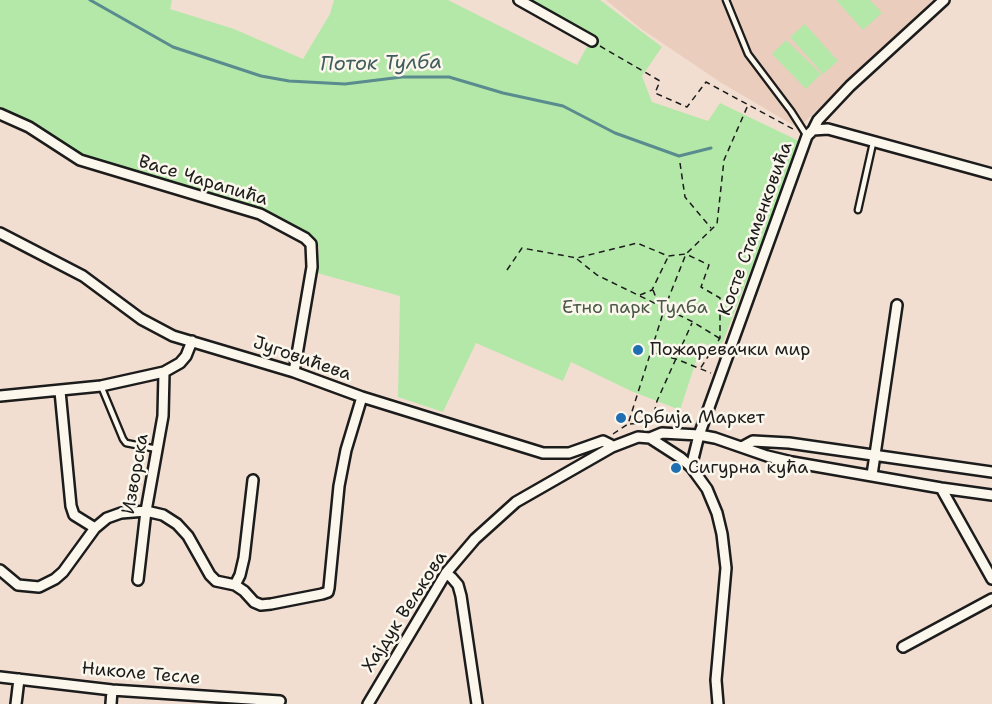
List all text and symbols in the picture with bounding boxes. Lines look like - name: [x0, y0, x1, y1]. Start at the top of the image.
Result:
- water label: Поток Тулба: [320, 51, 442, 77]
- street label: Косте Стаменковића: [714, 139, 798, 319]
- street label: Васе Чарапића: [136, 151, 270, 211]
- park label: Етно парк Тулба: [562, 297, 708, 319]
- street label: Југовићева: [250, 332, 354, 386]
- place label: Пожаревачки мир: [650, 339, 810, 361]
- marker: Пожаревачки мир: [631, 343, 645, 357]
- place label: Србија Маркет: [633, 407, 765, 429]
- marker: Србија Маркет: [614, 411, 628, 425]
- street label: Изворска: [118, 432, 154, 516]
- place label: Сигурна кућа: [688, 457, 809, 479]
- marker: Сигурна кућа: [669, 461, 683, 475]
- street label: Хајдук Вељкова: [358, 548, 452, 676]
- street label: Николе Тесле: [81, 658, 201, 690]

